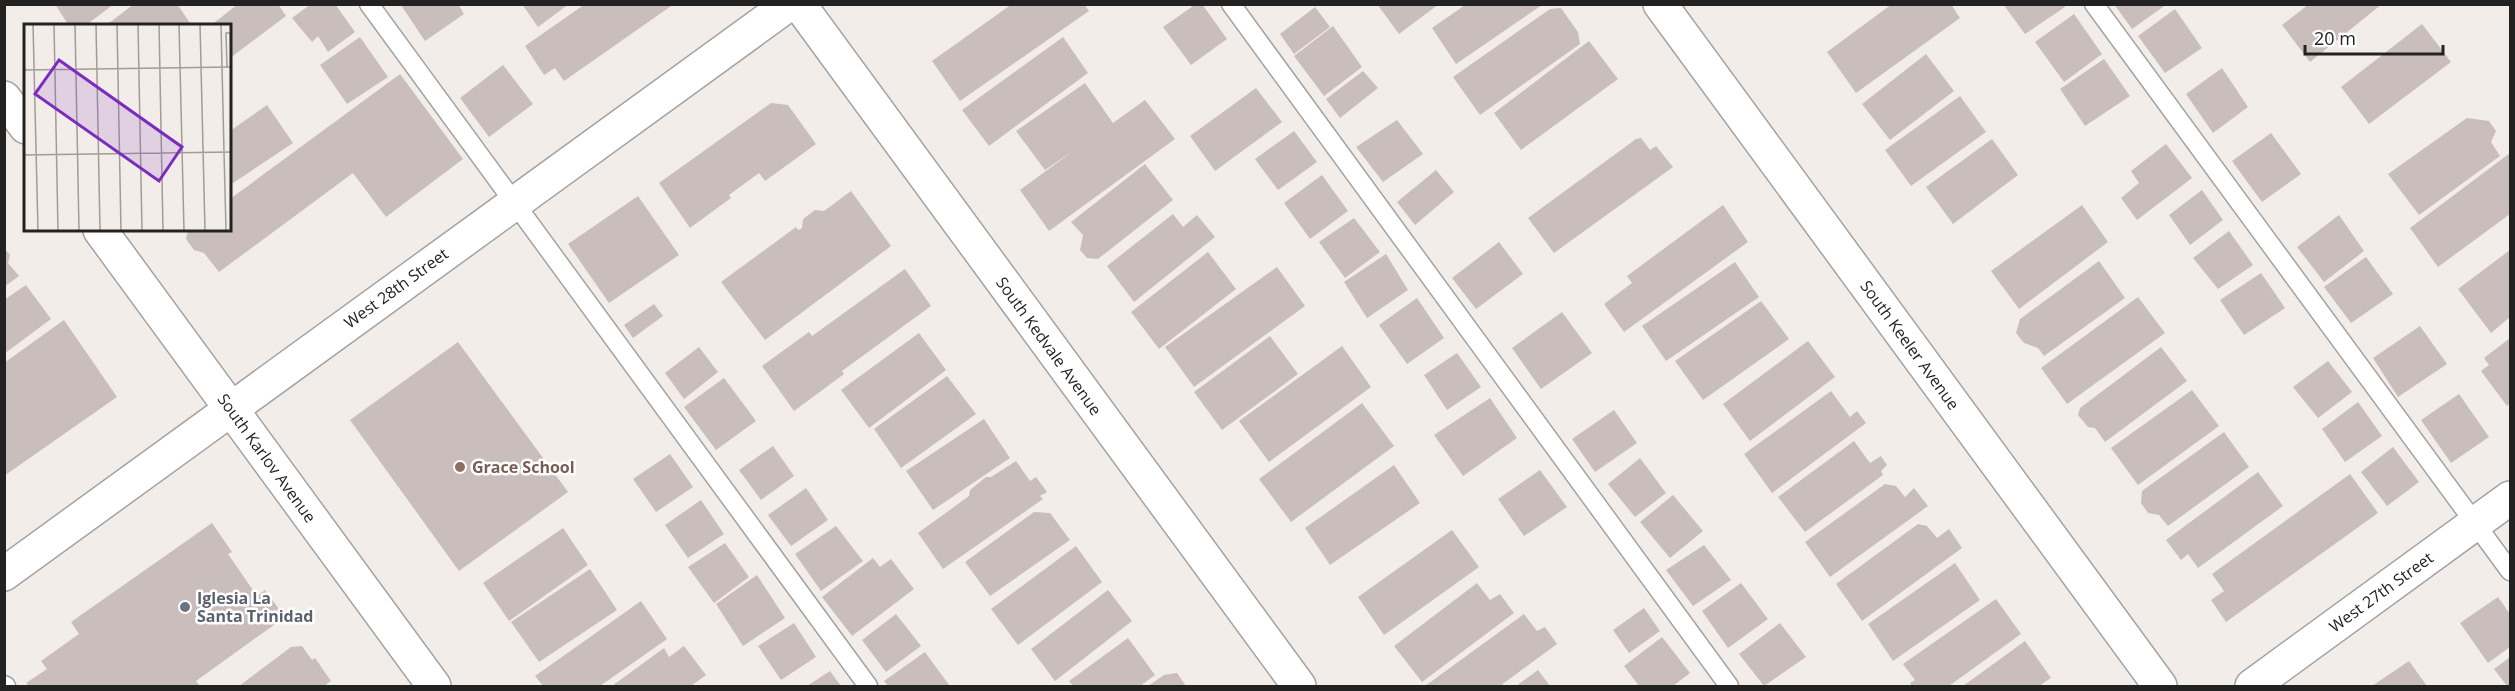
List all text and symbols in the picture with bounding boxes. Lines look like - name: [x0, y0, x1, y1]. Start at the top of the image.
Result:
- scale bar: [2305, 18, 2443, 56]
- inset map: [24, 24, 231, 231]
- text: 20 m: [2314, 26, 2356, 50]
- street label: West 28th Street: [339, 243, 453, 333]
- street label: South Kedvale Avenue: [991, 272, 1107, 420]
- street label: South Keeler Avenue: [1856, 276, 1964, 414]
- street label: South Karlov Avenue: [213, 389, 321, 527]
- place label: Grace School: [472, 456, 575, 478]
- marker: Grace School: [453, 460, 467, 474]
- street label: West 27th Street: [2324, 547, 2438, 637]
- place label: Iglesia La Santa Trinidad: [197, 587, 313, 627]
- marker: Iglesia La Santa Trinidad: [178, 600, 192, 614]

